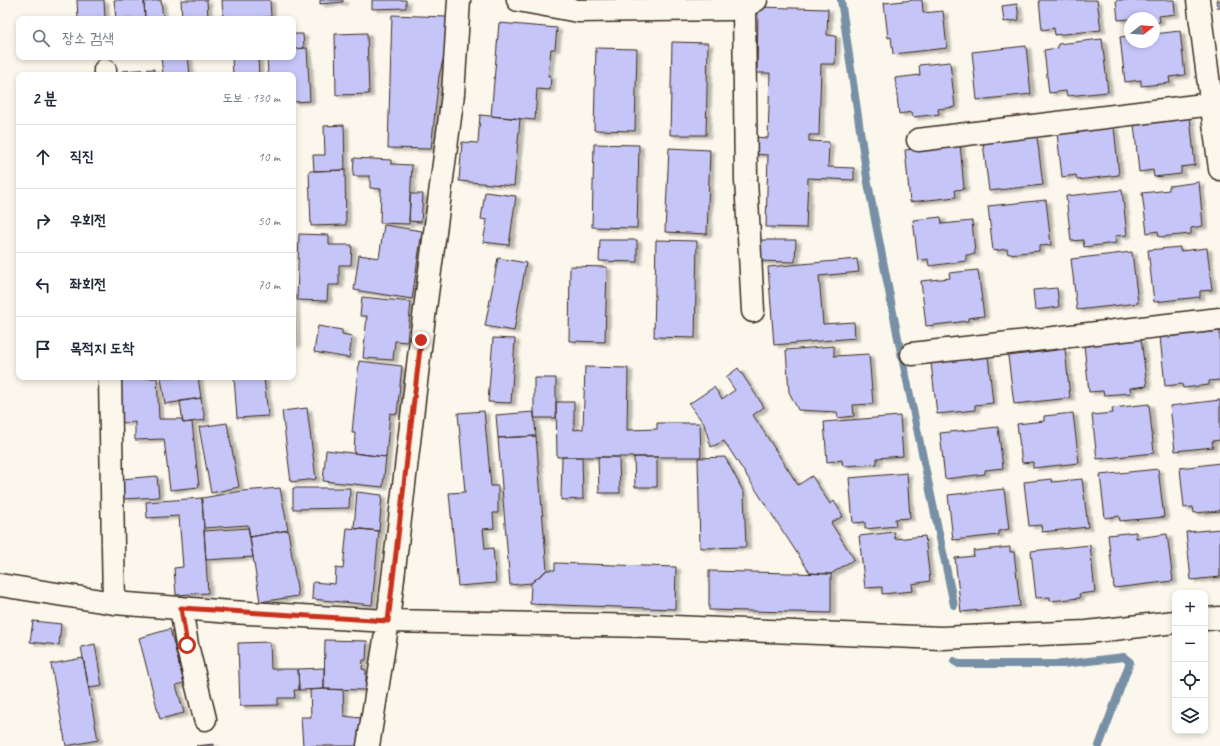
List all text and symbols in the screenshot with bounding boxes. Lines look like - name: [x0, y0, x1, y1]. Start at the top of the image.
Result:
- north arrow: [1124, 12, 1160, 48]
- search box: [16, 16, 296, 60]
- icon: search: [30, 27, 52, 49]
- text: 장소 검색: [62, 29, 114, 48]
- text: 2 분: [32, 88, 57, 109]
- text: 도보 · 130 m: [222, 90, 280, 106]
- icon: ahead: [32, 146, 54, 168]
- text: 직진: [70, 147, 94, 166]
- text: 10 m: [258, 149, 280, 165]
- icon: right: [32, 210, 54, 232]
- text: 우회전: [70, 211, 106, 230]
- text: 50 m: [258, 213, 280, 229]
- icon: left: [32, 274, 54, 296]
- text: 좌회전: [70, 275, 106, 294]
- text: 70 m: [258, 277, 280, 293]
- route end: [412, 331, 430, 349]
- icon: arrive: [32, 338, 54, 360]
- text: 목적지 도착: [70, 339, 134, 358]
- map controls: [1172, 590, 1208, 734]
- button: +: [1172, 590, 1208, 626]
- button: −: [1172, 626, 1208, 662]
- route start: [178, 636, 196, 654]
- button: locate: [1172, 662, 1208, 698]
- button: layers: [1172, 698, 1208, 734]

